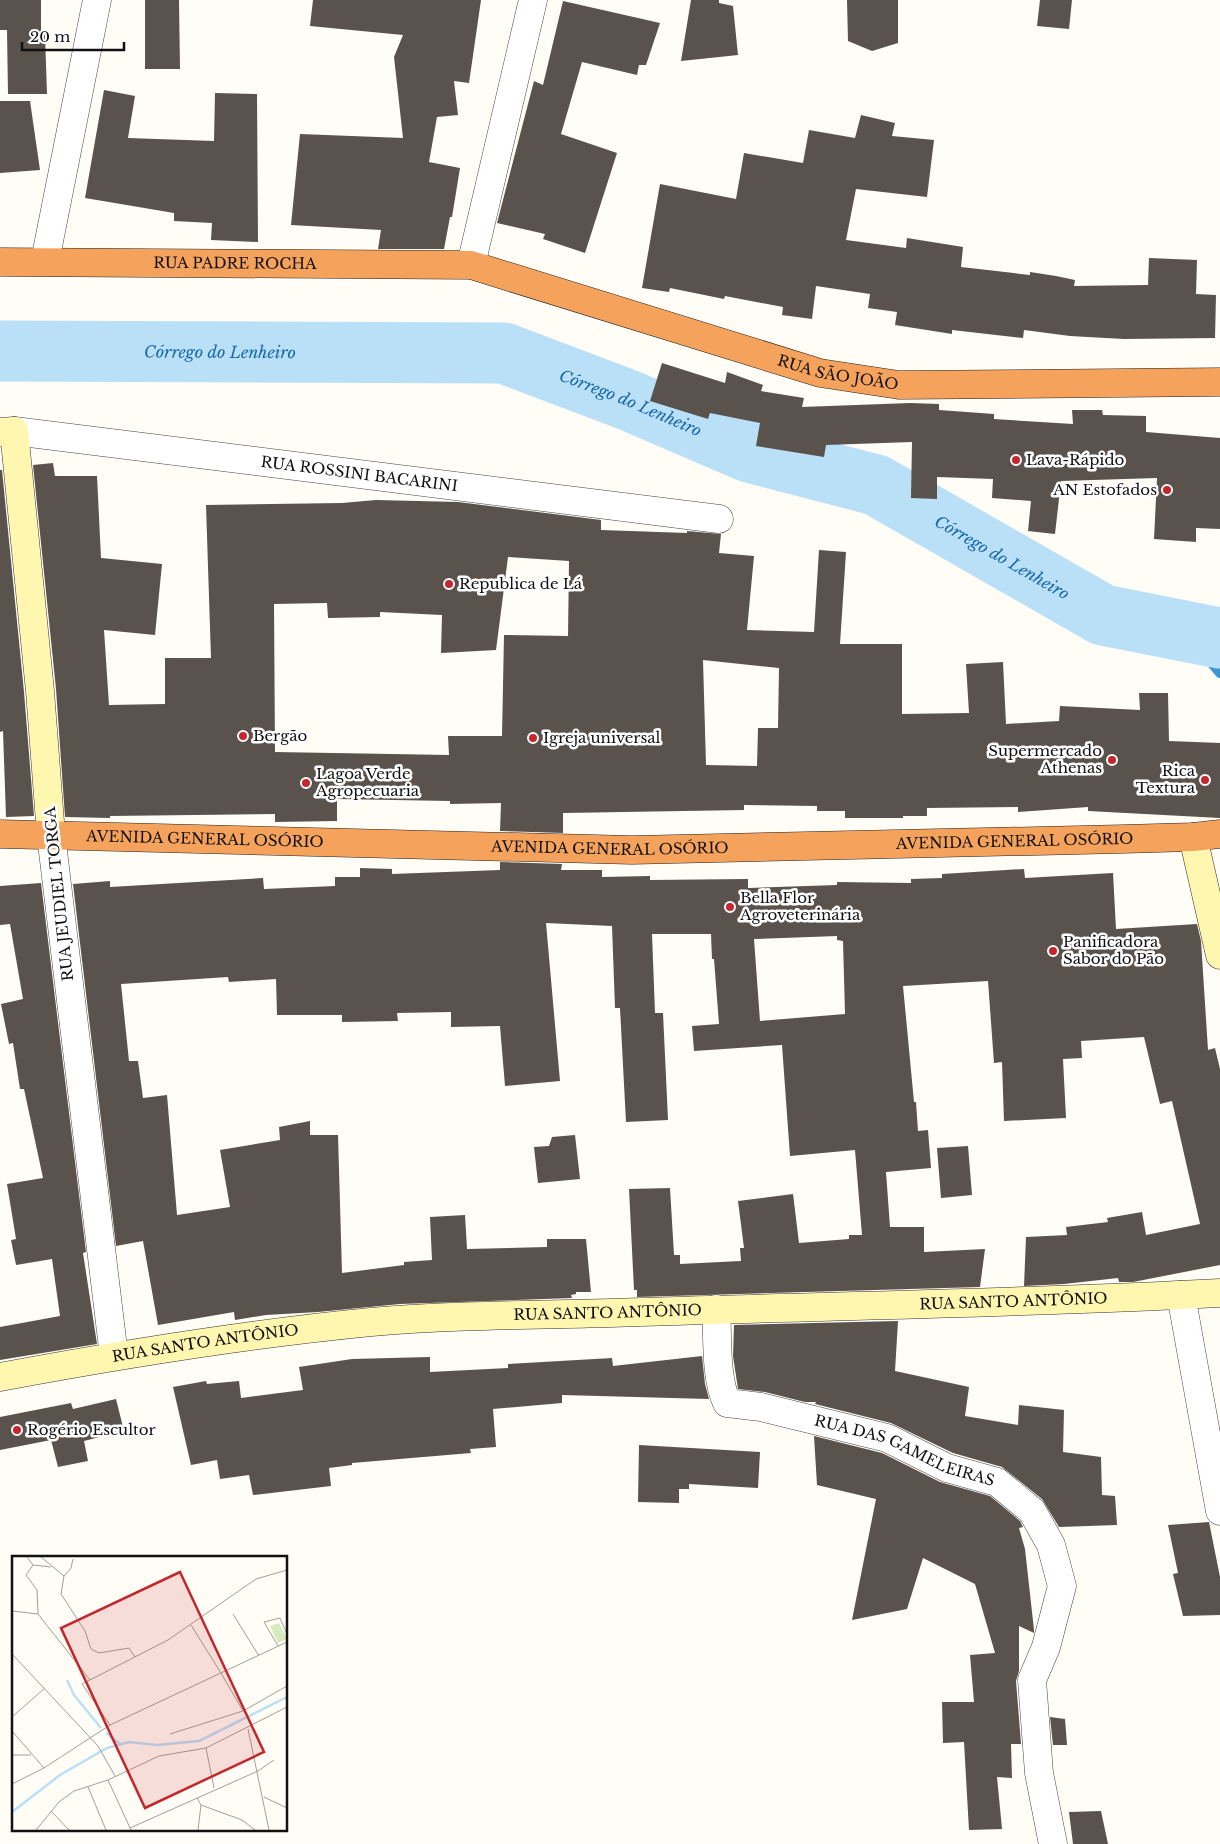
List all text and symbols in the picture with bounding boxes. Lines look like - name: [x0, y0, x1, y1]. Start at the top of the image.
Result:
- scale bar: [22, 20, 125, 52]
- text: 20 m: [30, 27, 70, 46]
- street label: RUA PADRE ROCHA: [153, 253, 317, 273]
- water label: Córrego do Lenheiro: [144, 342, 296, 362]
- street label: RUA SÃO JOÃO: [775, 350, 900, 394]
- water label: Córrego do Lenheiro: [557, 365, 705, 441]
- place label: Lava-Rápido: [1026, 450, 1125, 469]
- street label: RUA ROSSINI BACARINI: [260, 452, 459, 495]
- marker: Lava-Rápido: [1010, 454, 1022, 466]
- place label: AN Estofados: [1052, 480, 1157, 499]
- marker: AN Estofados: [1161, 484, 1173, 496]
- water label: Córrego do Lenheiro: [931, 511, 1073, 604]
- place label: Republica de Lá: [459, 574, 583, 593]
- marker: Republica de Lá: [443, 578, 455, 590]
- place label: Bergão: [253, 726, 308, 745]
- place label: Igreja universal: [543, 728, 661, 747]
- marker: Bergão: [237, 730, 249, 742]
- marker: Igreja universal: [527, 732, 539, 744]
- place label: Supermercado Athenas: [988, 741, 1102, 777]
- marker: Supermercado Athenas: [1106, 754, 1118, 766]
- place label: Rica Textura: [1136, 761, 1196, 797]
- place label: Lagoa Verde Agropecuaria: [315, 764, 420, 800]
- marker: Rica Textura: [1199, 774, 1211, 786]
- marker: Lagoa Verde Agropecuaria: [300, 777, 312, 789]
- street label: RUA JEUDIEL TORGA: [40, 806, 77, 982]
- street label: AVENIDA GENERAL OSÓRIO: [85, 826, 324, 851]
- street label: AVENIDA GENERAL OSÓRIO: [895, 829, 1134, 853]
- street label: AVENIDA GENERAL OSÓRIO: [490, 836, 729, 859]
- place label: Bella Flor Agroveterinária: [739, 888, 861, 924]
- marker: Bella Flor Agroveterinária: [724, 901, 736, 913]
- place label: Panificadora Sabor do Pão: [1063, 932, 1164, 968]
- marker: Panificadora Sabor do Pão: [1047, 945, 1059, 957]
- street label: RUA SANTO ANTÔNIO: [919, 1288, 1108, 1313]
- street label: RUA SANTO ANTÔNIO: [513, 1300, 702, 1324]
- street label: RUA SANTO ANTÔNIO: [110, 1320, 300, 1366]
- street label: RUA DAS GAMELEIRAS: [813, 1411, 997, 1490]
- place label: Rogério Escultor: [27, 1420, 157, 1439]
- marker: Rogério Escultor: [11, 1424, 23, 1436]
- inset map: [12, 1556, 288, 1832]

